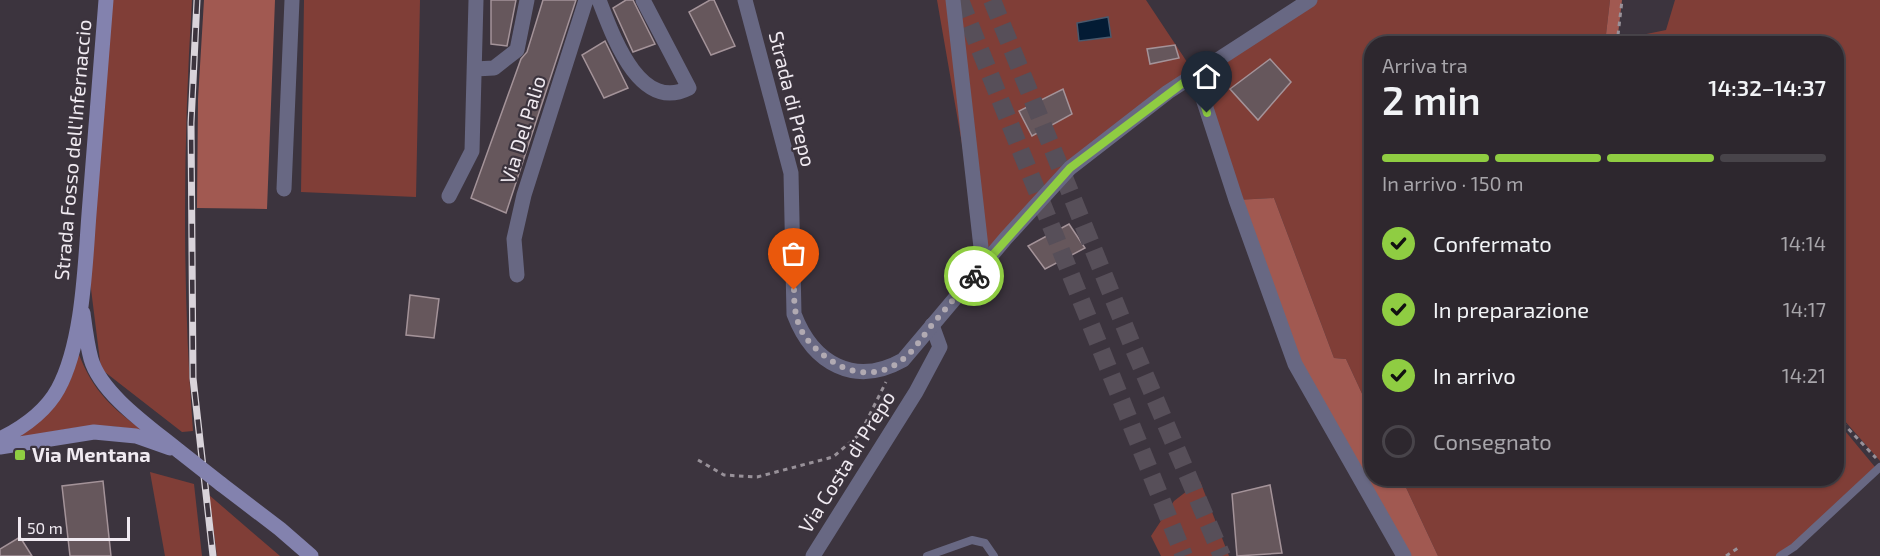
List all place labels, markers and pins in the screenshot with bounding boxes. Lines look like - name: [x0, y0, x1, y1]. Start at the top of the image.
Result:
- pin: [1181, 51, 1232, 113]
- pin: [768, 228, 819, 290]
- place label: Via Mentana: [32, 442, 151, 466]
- marker: Via Mentana: [13, 448, 27, 462]

